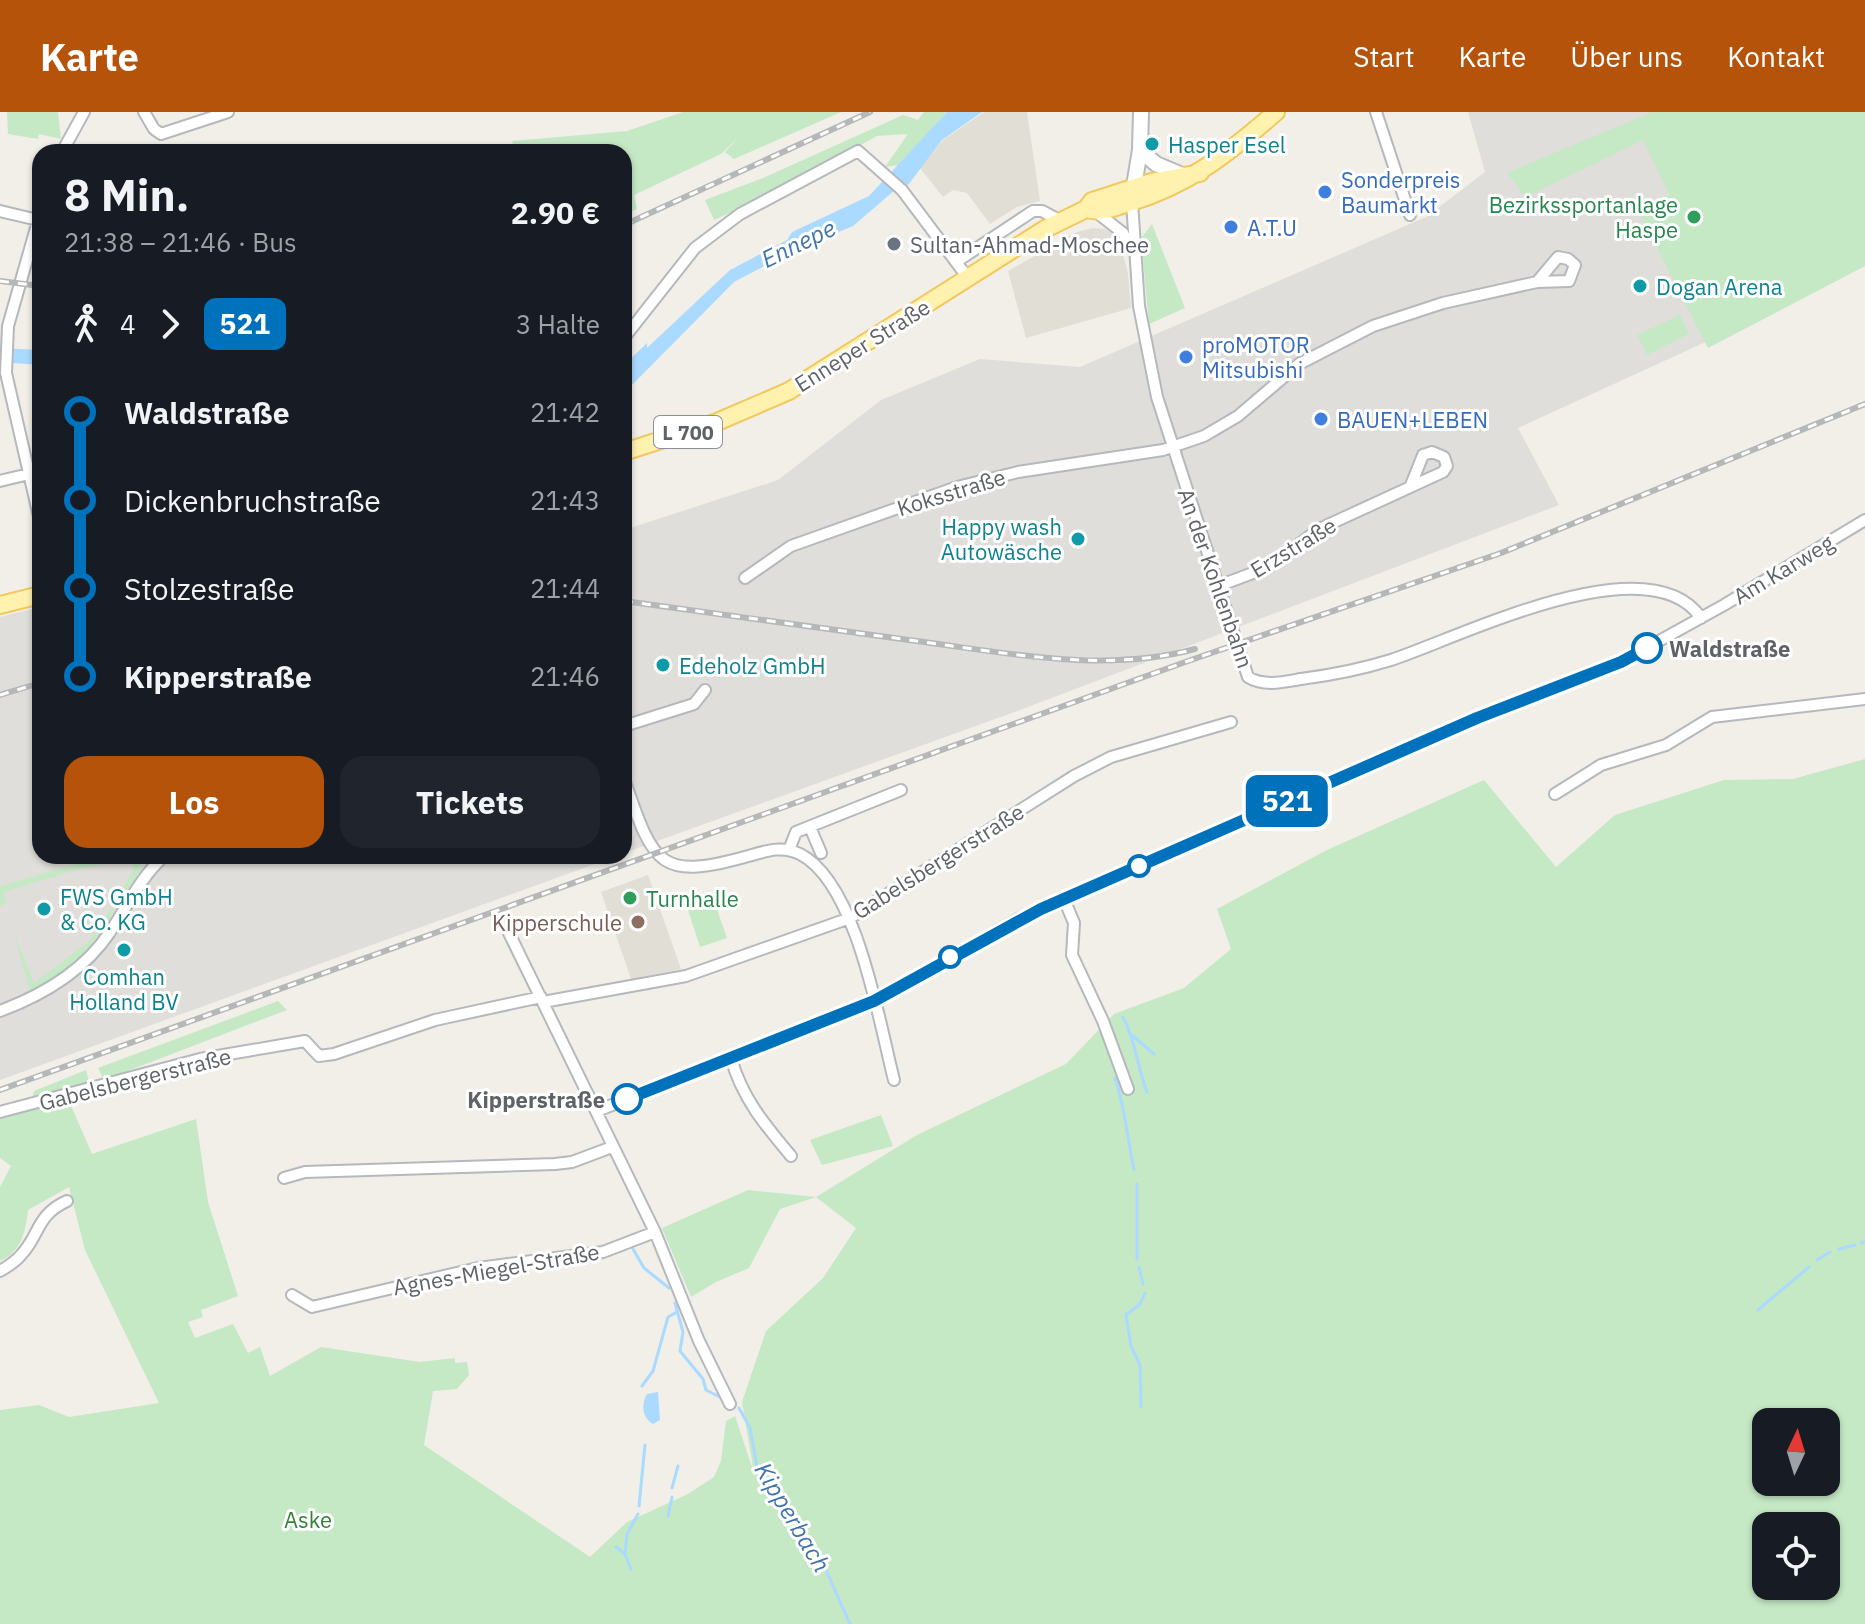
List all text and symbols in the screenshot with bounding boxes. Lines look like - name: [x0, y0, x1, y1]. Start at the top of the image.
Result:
- text: Karte: [40, 32, 139, 81]
- text: Start: [1353, 38, 1415, 75]
- text: Karte: [1459, 38, 1526, 75]
- text: Über uns: [1570, 38, 1683, 75]
- text: Kontakt: [1727, 38, 1825, 75]
- place label: Hasper Esel: [1168, 130, 1286, 159]
- marker: Hasper Esel: [1143, 135, 1161, 153]
- place label: Sonderpreis Baumarkt: [1341, 165, 1461, 219]
- text: 8 Min.: [64, 166, 189, 223]
- marker: Sonderpreis Baumarkt: [1316, 183, 1334, 201]
- place label: Bezirkssportanlage Haspe: [1489, 190, 1678, 244]
- text: 2.90 €: [511, 193, 600, 232]
- marker: Bezirkssportanlage Haspe: [1685, 208, 1703, 226]
- water label: Ennepe: [756, 211, 840, 275]
- place label: A.T.U: [1247, 213, 1297, 242]
- marker: A.T.U: [1222, 218, 1240, 236]
- text: 21:38 – 21:46 · Bus: [64, 225, 297, 259]
- place label: Sultan-Ahmad-Moschee: [910, 230, 1149, 259]
- marker: Sultan-Ahmad-Moschee: [885, 235, 903, 253]
- place label: Dogan Arena: [1656, 272, 1783, 301]
- marker: Dogan Arena: [1631, 277, 1649, 295]
- street label: Enneper Straße: [789, 292, 935, 398]
- icon: walk: [64, 302, 108, 346]
- icon: forward: [148, 302, 192, 346]
- text: 521: [220, 305, 270, 342]
- text: 4: [120, 307, 136, 341]
- text: 3 Halte: [516, 307, 600, 341]
- place label: proMOTOR Mitsubishi: [1202, 330, 1310, 384]
- marker: proMOTOR Mitsubishi: [1177, 348, 1195, 366]
- text: Waldstraße: [124, 393, 290, 432]
- text: 21:42: [530, 395, 600, 429]
- place label: BAUEN+LEBEN: [1337, 405, 1488, 434]
- marker: BAUEN+LEBEN: [1312, 410, 1330, 428]
- road number: L 700: [654, 416, 722, 448]
- street label: Koksstraße: [893, 462, 1009, 522]
- text: Dickenbruchstraße: [124, 481, 381, 520]
- text: 21:43: [530, 483, 600, 517]
- street label: An der Kohlenbahn: [1172, 484, 1260, 672]
- street label: Erzstraße: [1245, 510, 1341, 584]
- place label: Happy wash Autowäsche: [941, 512, 1062, 566]
- street label: Am Karweg: [1727, 527, 1839, 610]
- marker: Happy wash Autowäsche: [1069, 530, 1087, 548]
- text: Stolzestraße: [124, 569, 294, 608]
- text: 21:44: [530, 571, 600, 605]
- marker: Waldstraße: [1632, 633, 1662, 663]
- place label: Waldstraße: [1669, 634, 1790, 663]
- place label: Edeholz GmbH: [679, 651, 825, 680]
- marker: Edeholz GmbH: [654, 656, 672, 674]
- text: Kipperstraße: [124, 657, 312, 696]
- text: 21:46: [530, 659, 600, 693]
- button: Los: [64, 756, 324, 848]
- button: Tickets: [340, 756, 600, 848]
- line badge: 521: [1241, 775, 1333, 827]
- text: 521: [1262, 782, 1312, 819]
- street label: Gabelsbergerstraße: [847, 797, 1029, 925]
- unlabelled marker: [1128, 855, 1150, 877]
- place label: FWS GmbH & Co. KG: [60, 882, 173, 936]
- place label: Turnhalle: [646, 884, 739, 913]
- marker: Turnhalle: [621, 889, 639, 907]
- marker: FWS GmbH & Co. KG: [35, 900, 53, 918]
- place label: Kipperschule: [492, 908, 622, 937]
- marker: Kipperschule: [629, 913, 647, 931]
- marker: Comhan Holland BV: [115, 941, 133, 959]
- unlabelled marker: [939, 946, 961, 968]
- place label: Comhan Holland BV: [69, 962, 179, 1016]
- street label: Gabelsbergerstraße: [36, 1041, 234, 1117]
- marker: Kipperstraße: [612, 1084, 642, 1114]
- place label: Kipperstraße: [467, 1085, 605, 1114]
- street label: Agnes-Miegel-Straße: [391, 1237, 601, 1301]
- north arrow: [1752, 1408, 1840, 1496]
- map controls: [1752, 1408, 1840, 1600]
- water label: Kipperbach: [748, 1456, 838, 1578]
- park label: Aske: [284, 1505, 332, 1534]
- button: locate: [1752, 1512, 1840, 1600]

